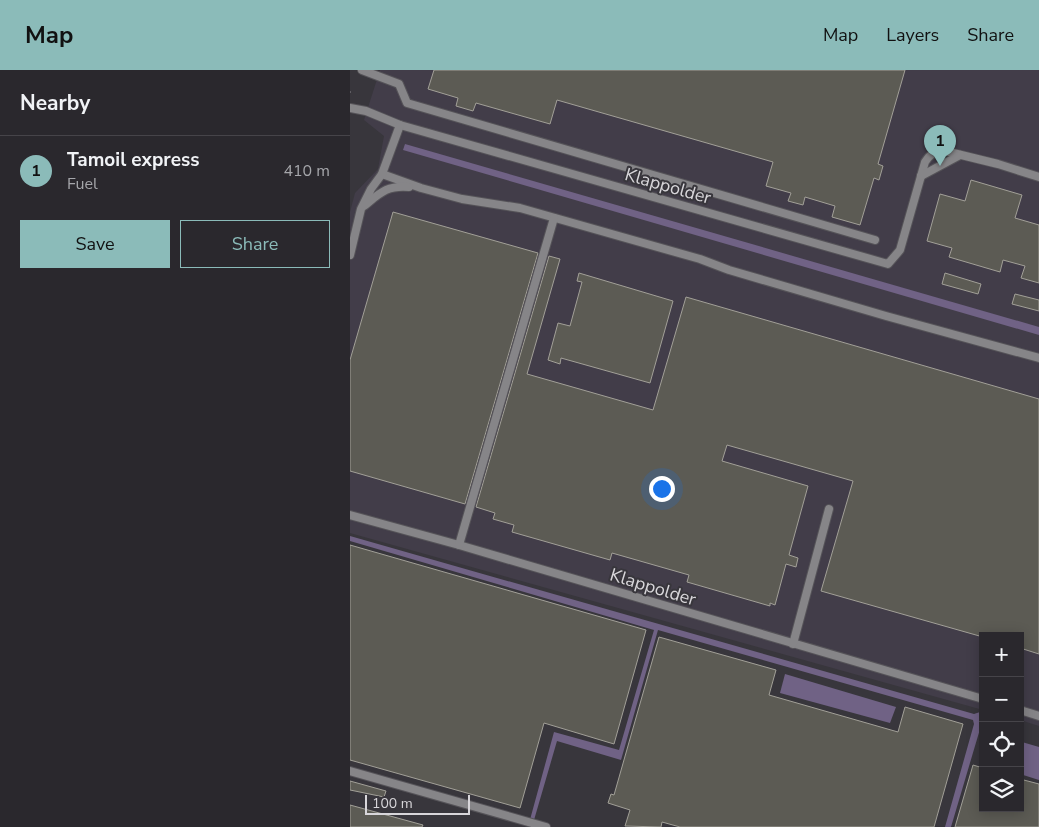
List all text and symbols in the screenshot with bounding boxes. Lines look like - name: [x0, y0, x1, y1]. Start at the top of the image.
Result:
- text: Map: [25, 19, 73, 51]
- text: Map: [823, 23, 858, 47]
- text: Layers: [886, 23, 939, 47]
- text: Share: [967, 23, 1014, 47]
- text: Nearby: [20, 89, 90, 117]
- pin: 1: [924, 125, 956, 166]
- text: Tamoil express: [67, 147, 200, 173]
- text: 1: [31, 160, 41, 182]
- text: 410 m: [283, 160, 330, 182]
- street label: Klappolder: [622, 162, 715, 210]
- text: Fuel: [67, 173, 98, 195]
- button: Save: [20, 220, 170, 268]
- button: Share: [180, 220, 330, 268]
- your location: [649, 476, 675, 502]
- street label: Klappolder: [607, 563, 700, 612]
- map controls: [979, 632, 1024, 812]
- button: +: [979, 632, 1024, 677]
- button: −: [979, 677, 1024, 722]
- button: locate: [979, 722, 1024, 767]
- button: layers: [979, 767, 1024, 812]
- scale bar: [365, 792, 470, 815]
- text: 100 m: [372, 794, 413, 813]

